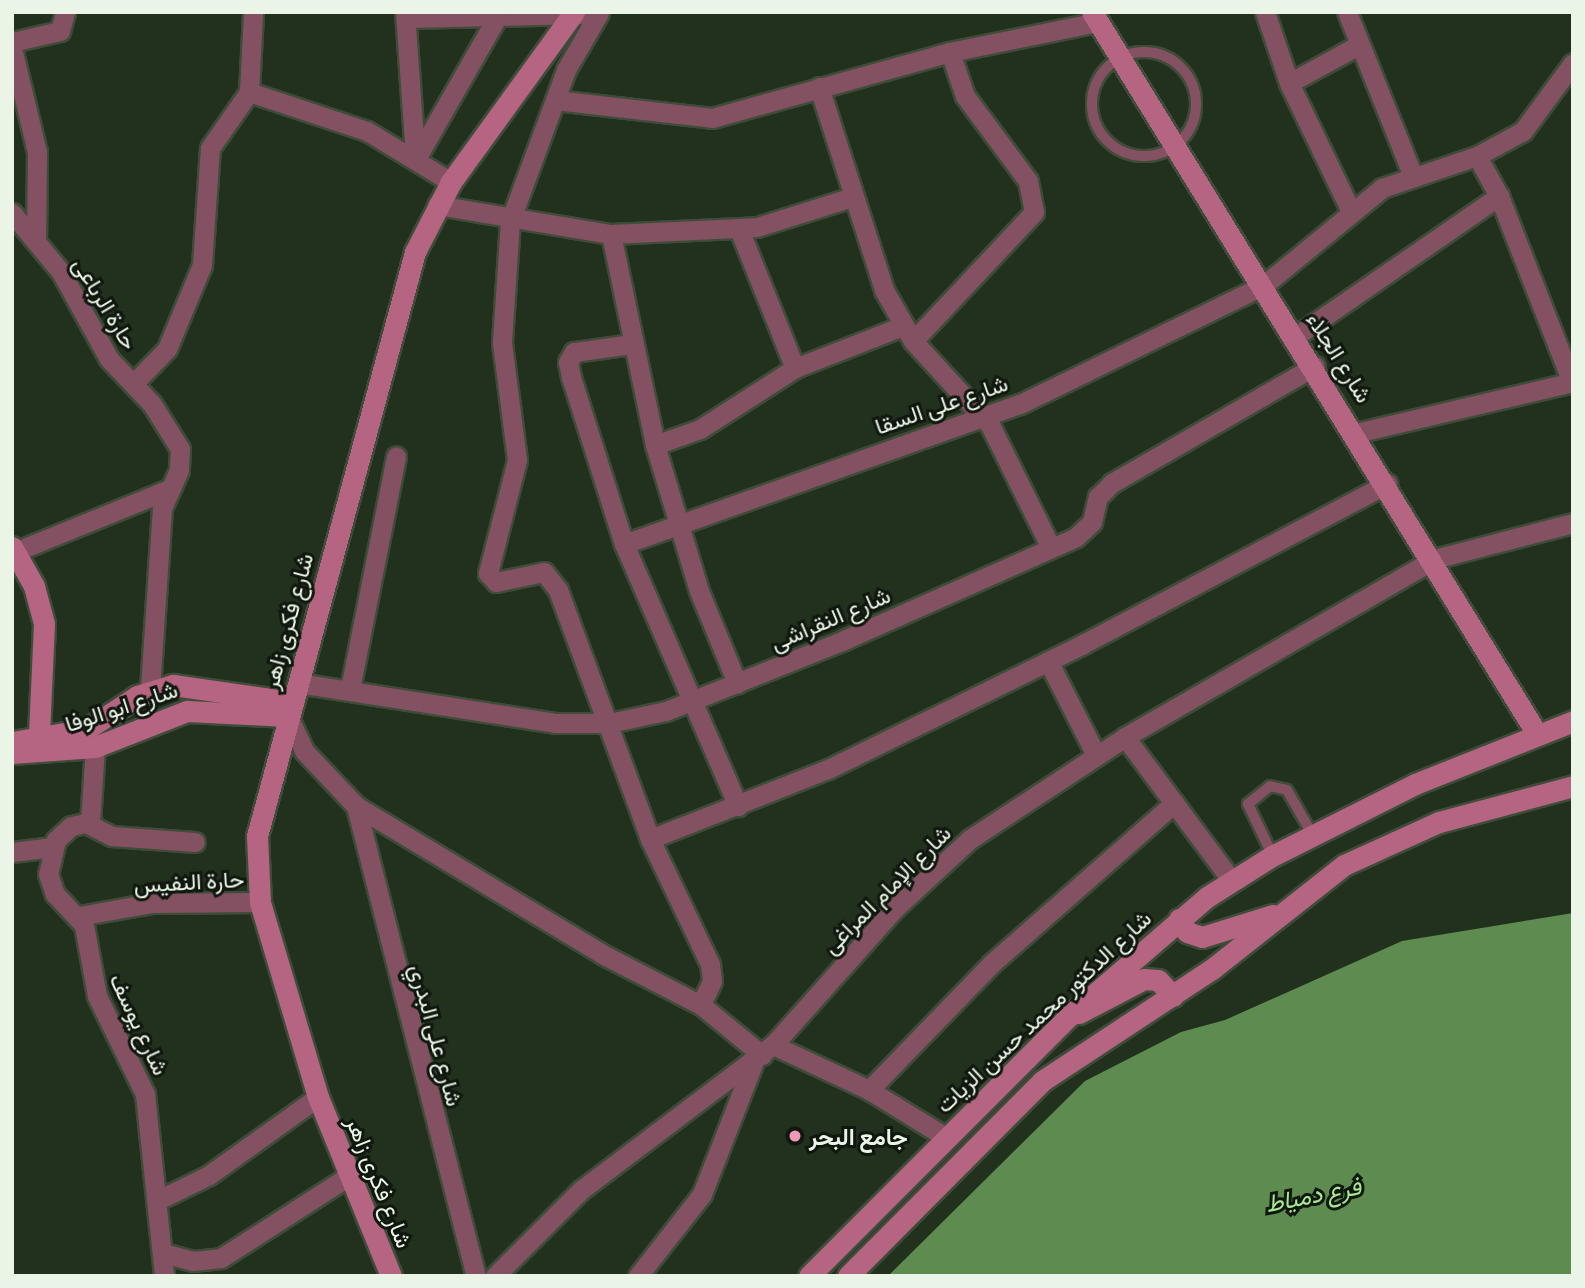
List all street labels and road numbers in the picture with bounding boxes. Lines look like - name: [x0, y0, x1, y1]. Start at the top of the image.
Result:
- street label: حارة الرباعى: [68, 252, 144, 354]
- street label: شارع الجلاء: [1301, 307, 1379, 407]
- street label: شارع على السقا: [871, 368, 1011, 440]
- street label: شارع فكرى زاهر: [256, 550, 318, 692]
- street label: شارع النقراشى: [766, 580, 894, 656]
- street label: شارع ابو الوفا: [61, 675, 181, 737]
- street label: شارع الإمام المراغى: [816, 819, 956, 959]
- street label: حارة النفيس: [133, 864, 245, 898]
- street label: شارع الدكتور محمد حسن الزيات: [930, 904, 1156, 1118]
- street label: شارع على البدري: [405, 961, 469, 1109]
- street label: شارع يوسف: [104, 969, 176, 1079]
- street label: شارع فكرى زاهر: [341, 1112, 419, 1252]

